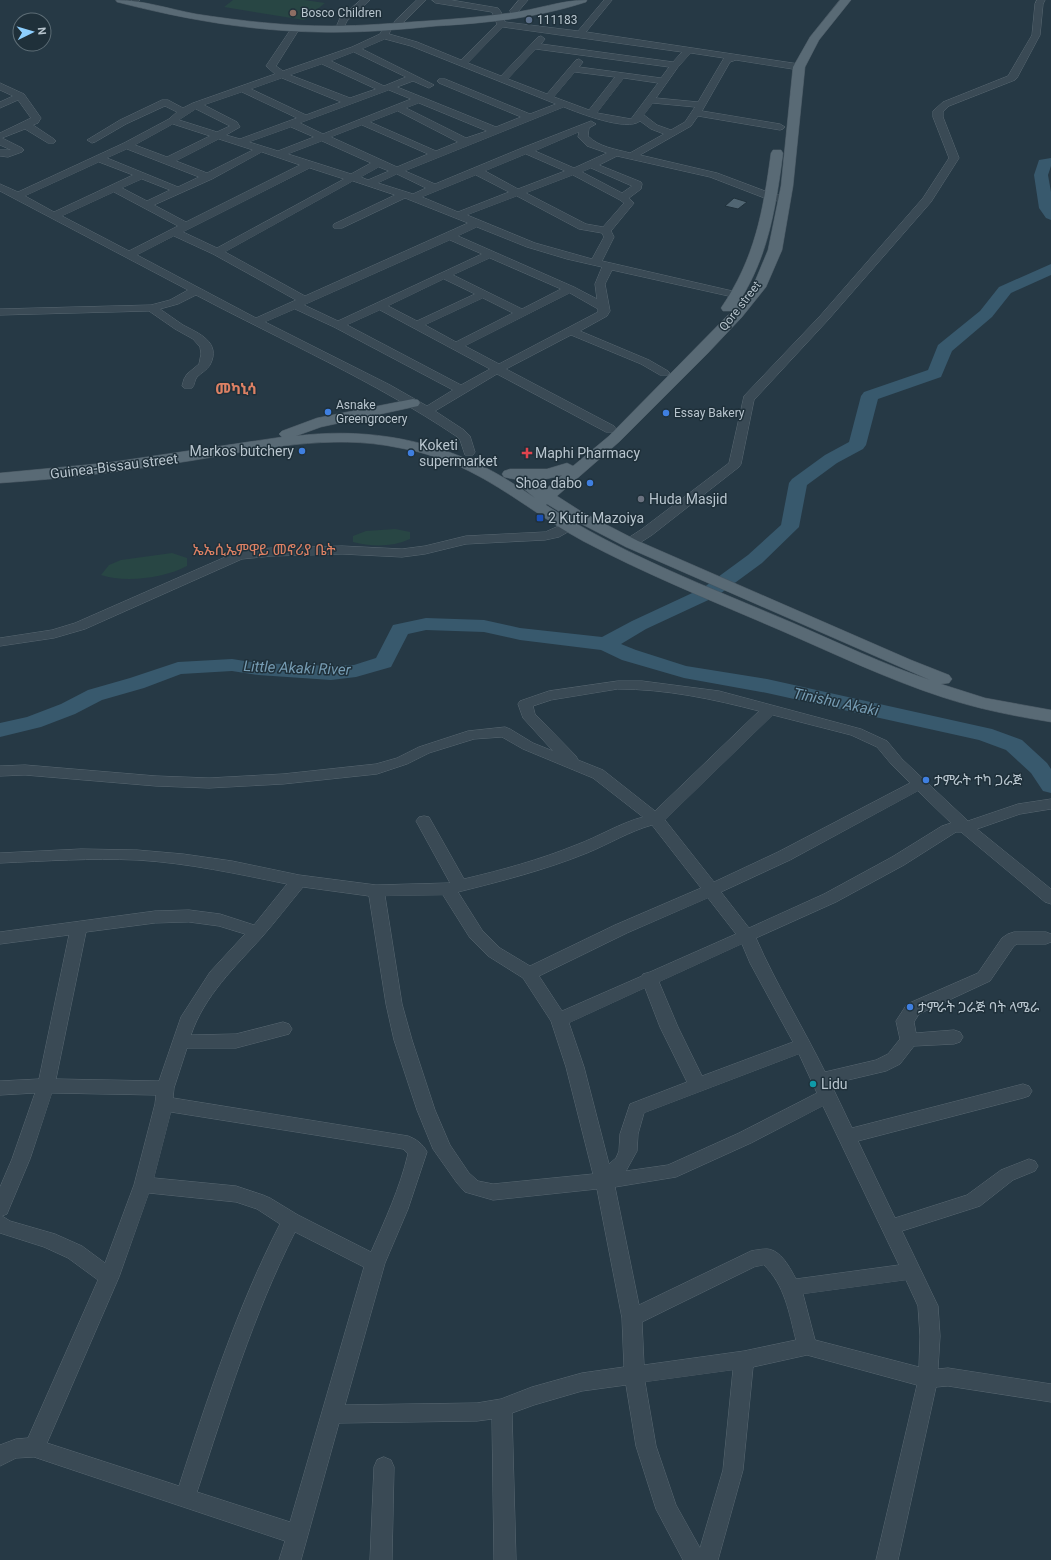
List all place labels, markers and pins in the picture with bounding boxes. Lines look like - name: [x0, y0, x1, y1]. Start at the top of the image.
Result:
- place label: Bosco Children: [301, 6, 382, 20]
- marker: Bosco Children: [288, 8, 298, 18]
- place label: 111183: [537, 13, 577, 27]
- marker: 111183: [524, 15, 534, 25]
- place label: Asnake Greengrocery: [336, 398, 408, 426]
- place label: Essay Bakery: [674, 406, 745, 420]
- marker: Asnake Greengrocery: [323, 407, 333, 417]
- marker: Essay Bakery: [661, 408, 671, 418]
- place label: Koketi supermarket: [419, 437, 498, 469]
- place label: Markos butchery: [190, 443, 294, 459]
- place label: Maphi Pharmacy: [535, 445, 640, 461]
- marker: Markos butchery: [297, 446, 307, 456]
- marker: Koketi supermarket: [406, 448, 416, 458]
- marker: Maphi Pharmacy: [522, 448, 532, 458]
- place label: Shoa dabo: [516, 475, 582, 491]
- marker: Shoa dabo: [585, 478, 595, 488]
- place label: Huda Masjid: [649, 491, 727, 507]
- marker: Huda Masjid: [636, 494, 646, 504]
- place label: 2 Kutir Mazoiya: [548, 510, 644, 526]
- marker: 2 Kutir Mazoiya: [535, 513, 545, 523]
- place label: ታምራት ተካ ጋራጅ: [934, 772, 1023, 788]
- marker: ታምራት ተካ ጋራጅ: [921, 775, 931, 785]
- place label: ታምራት ጋራጅ ባት ላሜራ: [918, 999, 1040, 1015]
- marker: ታምራት ጋራጅ ባት ላሜራ: [905, 1002, 915, 1012]
- place label: Lidu: [821, 1076, 848, 1092]
- marker: Lidu: [808, 1079, 818, 1089]

